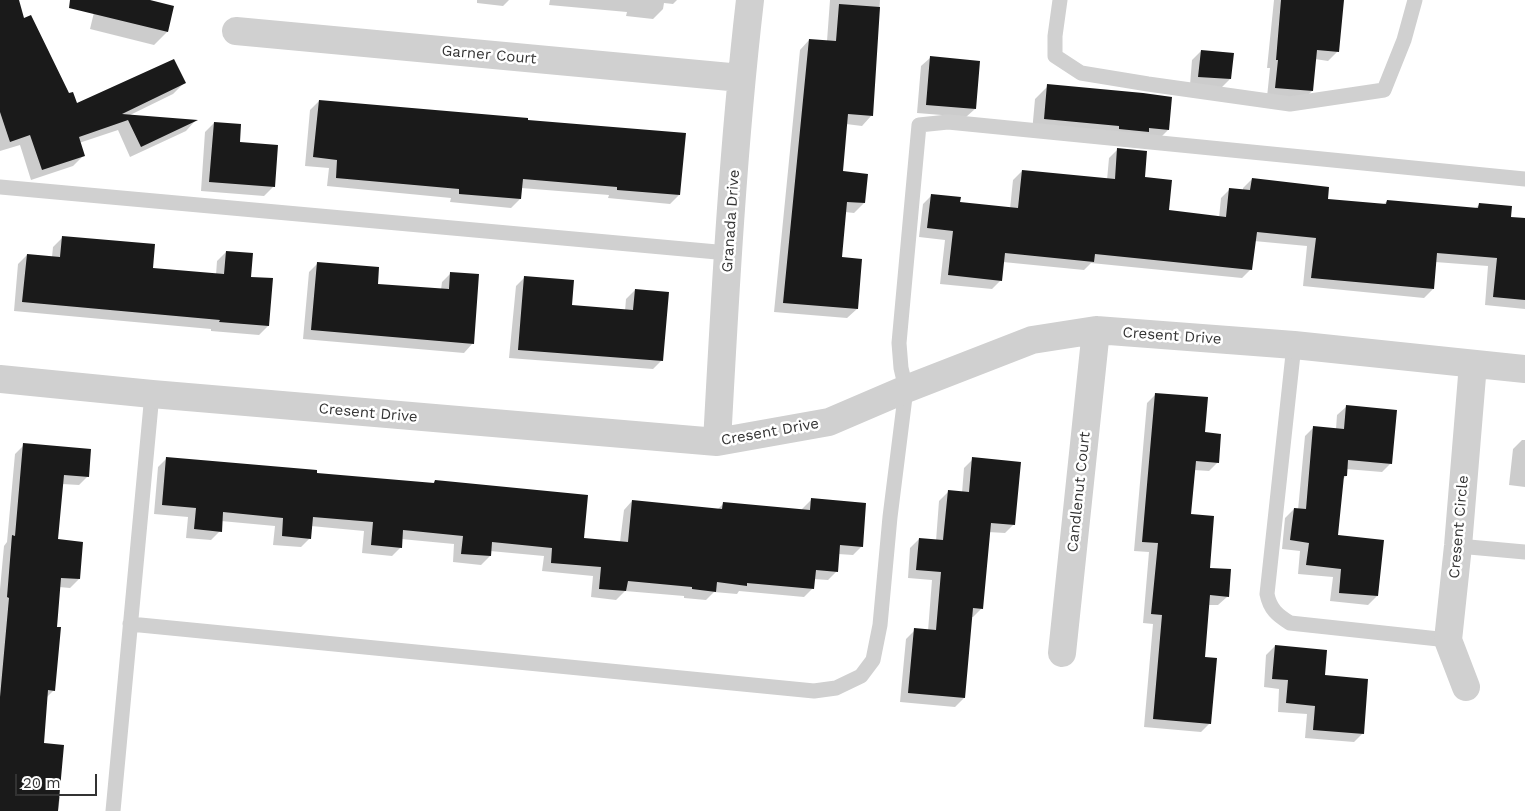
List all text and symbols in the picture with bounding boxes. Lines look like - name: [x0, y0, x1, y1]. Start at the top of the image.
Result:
- street label: Garner Court: [441, 42, 537, 68]
- street label: Granada Drive: [718, 169, 744, 273]
- street label: Cresent Drive: [1122, 324, 1222, 348]
- street label: Cresent Drive: [318, 400, 418, 426]
- street label: Cresent Drive: [720, 415, 820, 449]
- street label: Candlenut Court: [1064, 431, 1094, 553]
- street label: Cresent Circle: [1446, 475, 1472, 579]
- scale bar: [18, 764, 100, 796]
- text: 20 m: [23, 774, 61, 792]

